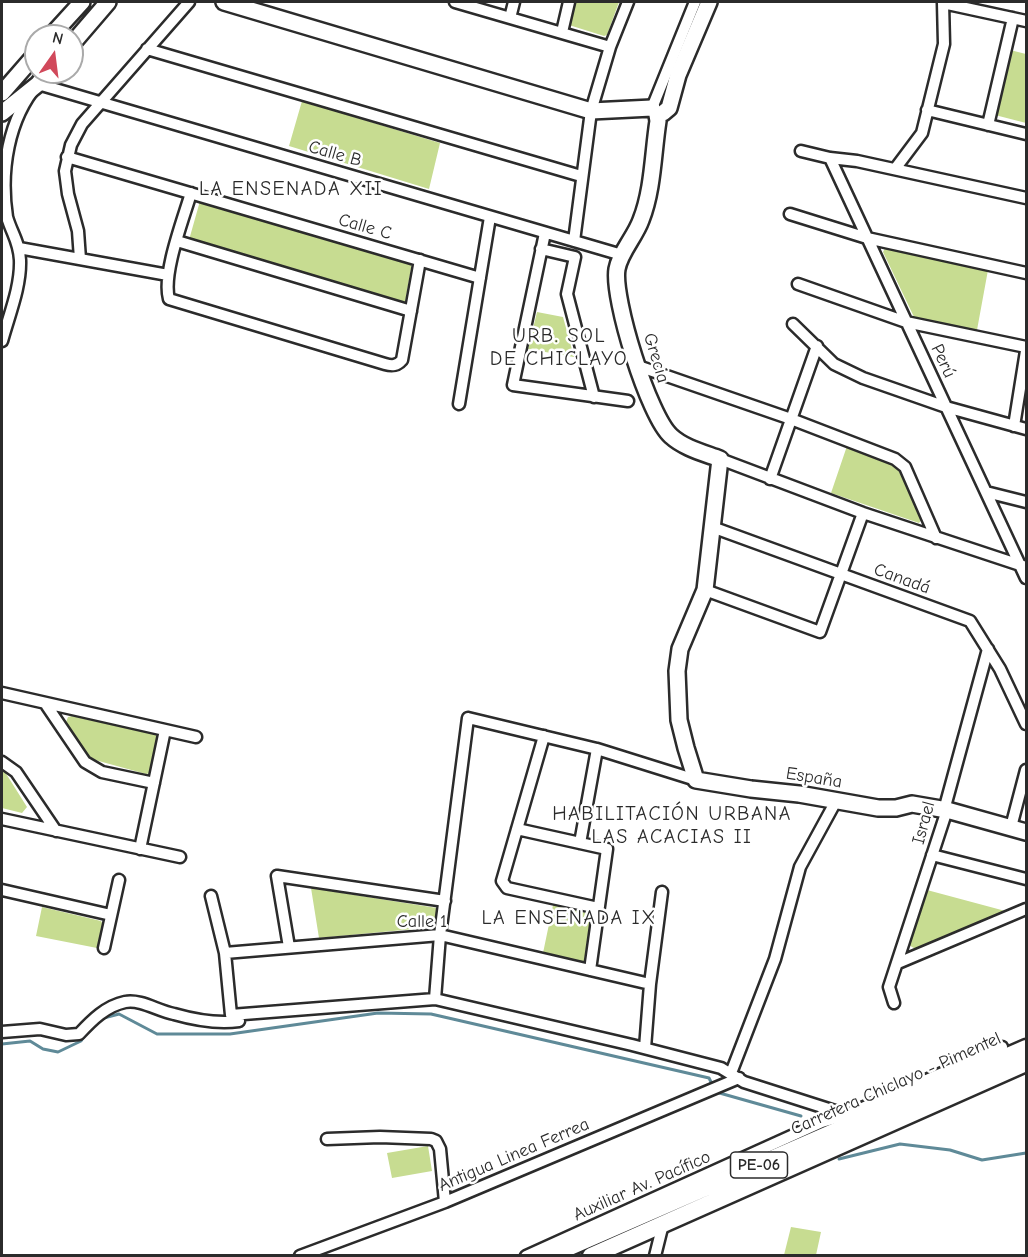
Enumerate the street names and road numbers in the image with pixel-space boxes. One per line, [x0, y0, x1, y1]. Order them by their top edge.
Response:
street label: Calle B [306, 136, 364, 172]
street label: Calle C [336, 209, 394, 245]
street label: Grecia [638, 331, 674, 385]
street label: Perú [926, 341, 960, 381]
street label: Canadá [871, 559, 933, 599]
street label: España [784, 763, 844, 793]
street label: Israel [908, 799, 940, 847]
street label: Calle 1 [397, 911, 447, 933]
street label: Carretera Chiclayo - Pimentel [788, 1028, 1004, 1140]
street label: Antigua Linea Ferrea [435, 1113, 593, 1197]
street label: Auxiliar Av. Pacífico [570, 1146, 714, 1226]
road number: PE-06 [730, 1152, 788, 1178]

